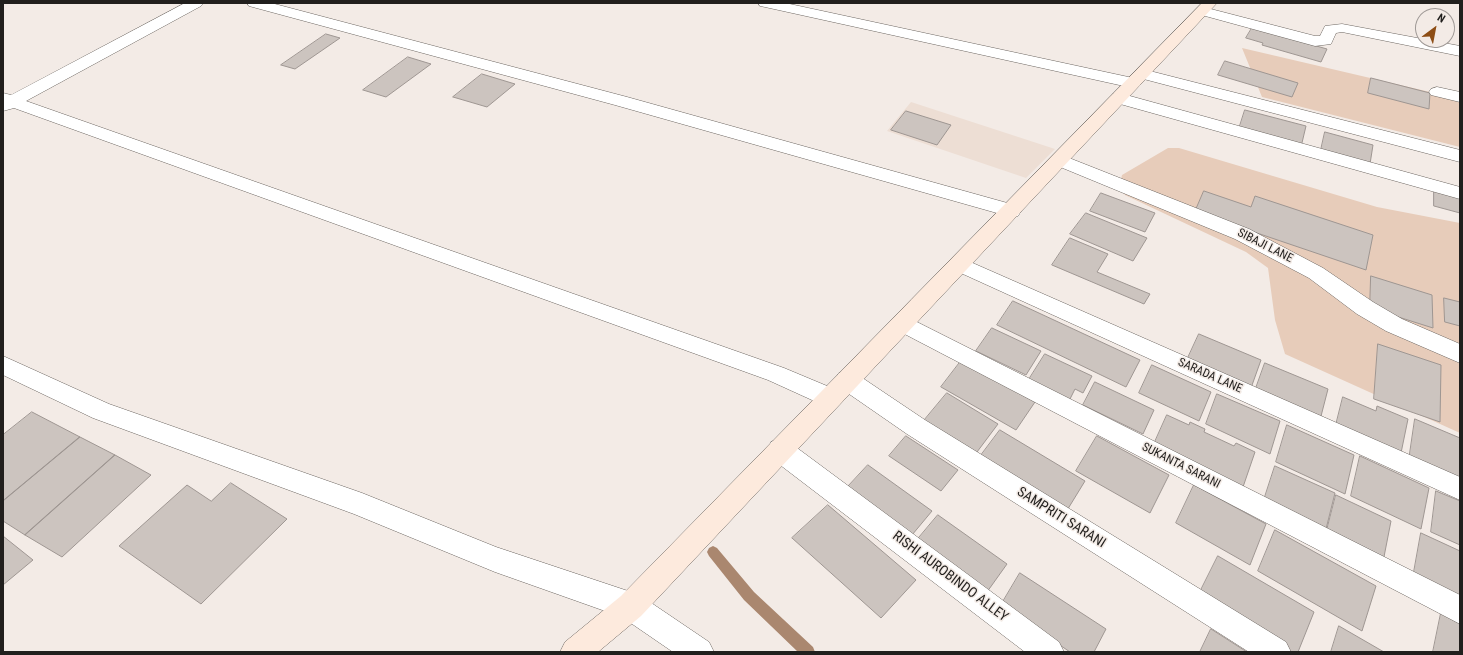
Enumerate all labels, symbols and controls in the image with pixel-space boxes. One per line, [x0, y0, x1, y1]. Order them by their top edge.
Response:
north arrow [1415, 8, 1455, 48]
text: N [1435, 11, 1447, 26]
street label: SIBAJI LANE [1235, 226, 1295, 266]
street label: SARADA LANE [1176, 355, 1244, 397]
street label: SUKANTA SARANI [1139, 440, 1223, 492]
street label: SAMPRITI SARANI [1014, 484, 1108, 552]
street label: RISHI AUROBINDO ALLEY [889, 528, 1011, 626]

